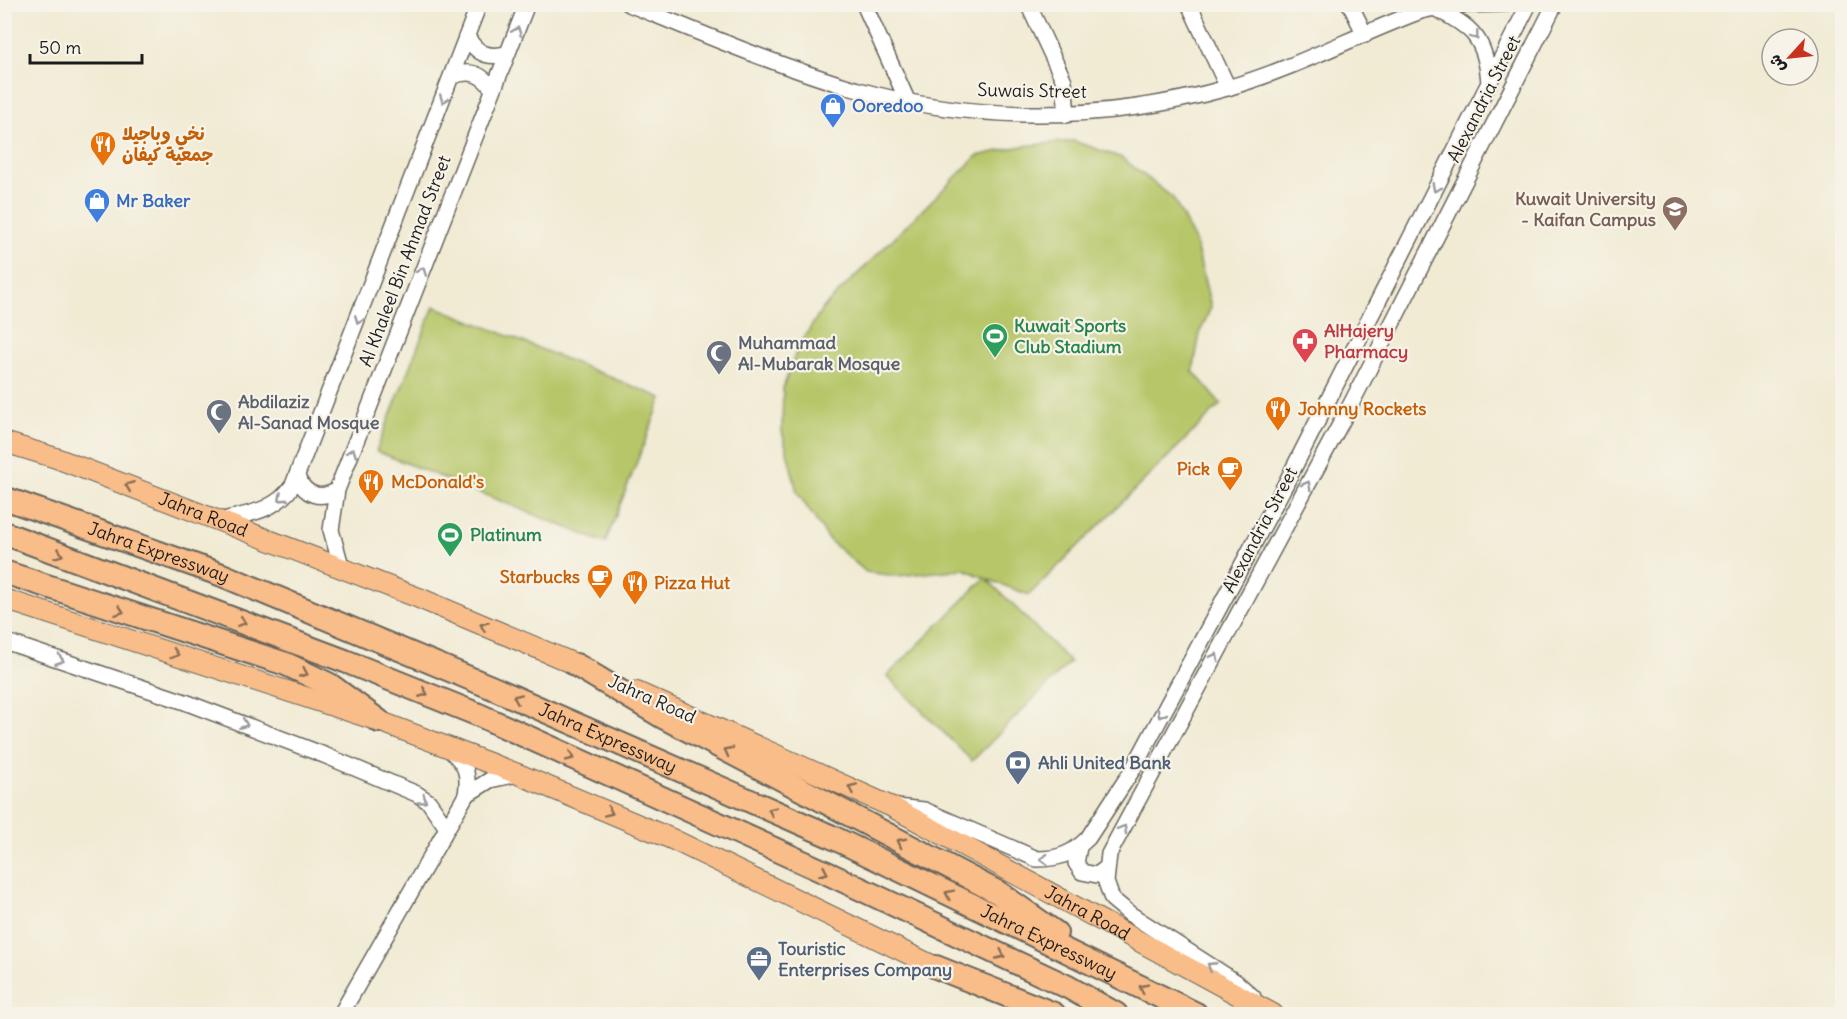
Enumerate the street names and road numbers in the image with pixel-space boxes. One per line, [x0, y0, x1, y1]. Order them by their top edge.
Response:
street label: Alexandria Street [1442, 32, 1525, 166]
street label: Suwais Street [977, 78, 1087, 103]
street label: Al Khaleel Bin Ahmad Street [354, 152, 456, 370]
street label: Alexandria Street [1217, 463, 1302, 597]
street label: Jahra Road [155, 487, 251, 542]
street label: Jahra Expressway [85, 517, 233, 588]
street label: Jahra Road [605, 669, 700, 728]
street label: Jahra Expressway [535, 697, 680, 778]
street label: Jahra Road [1041, 880, 1135, 945]
street label: Jahra Expressway [977, 899, 1121, 985]

